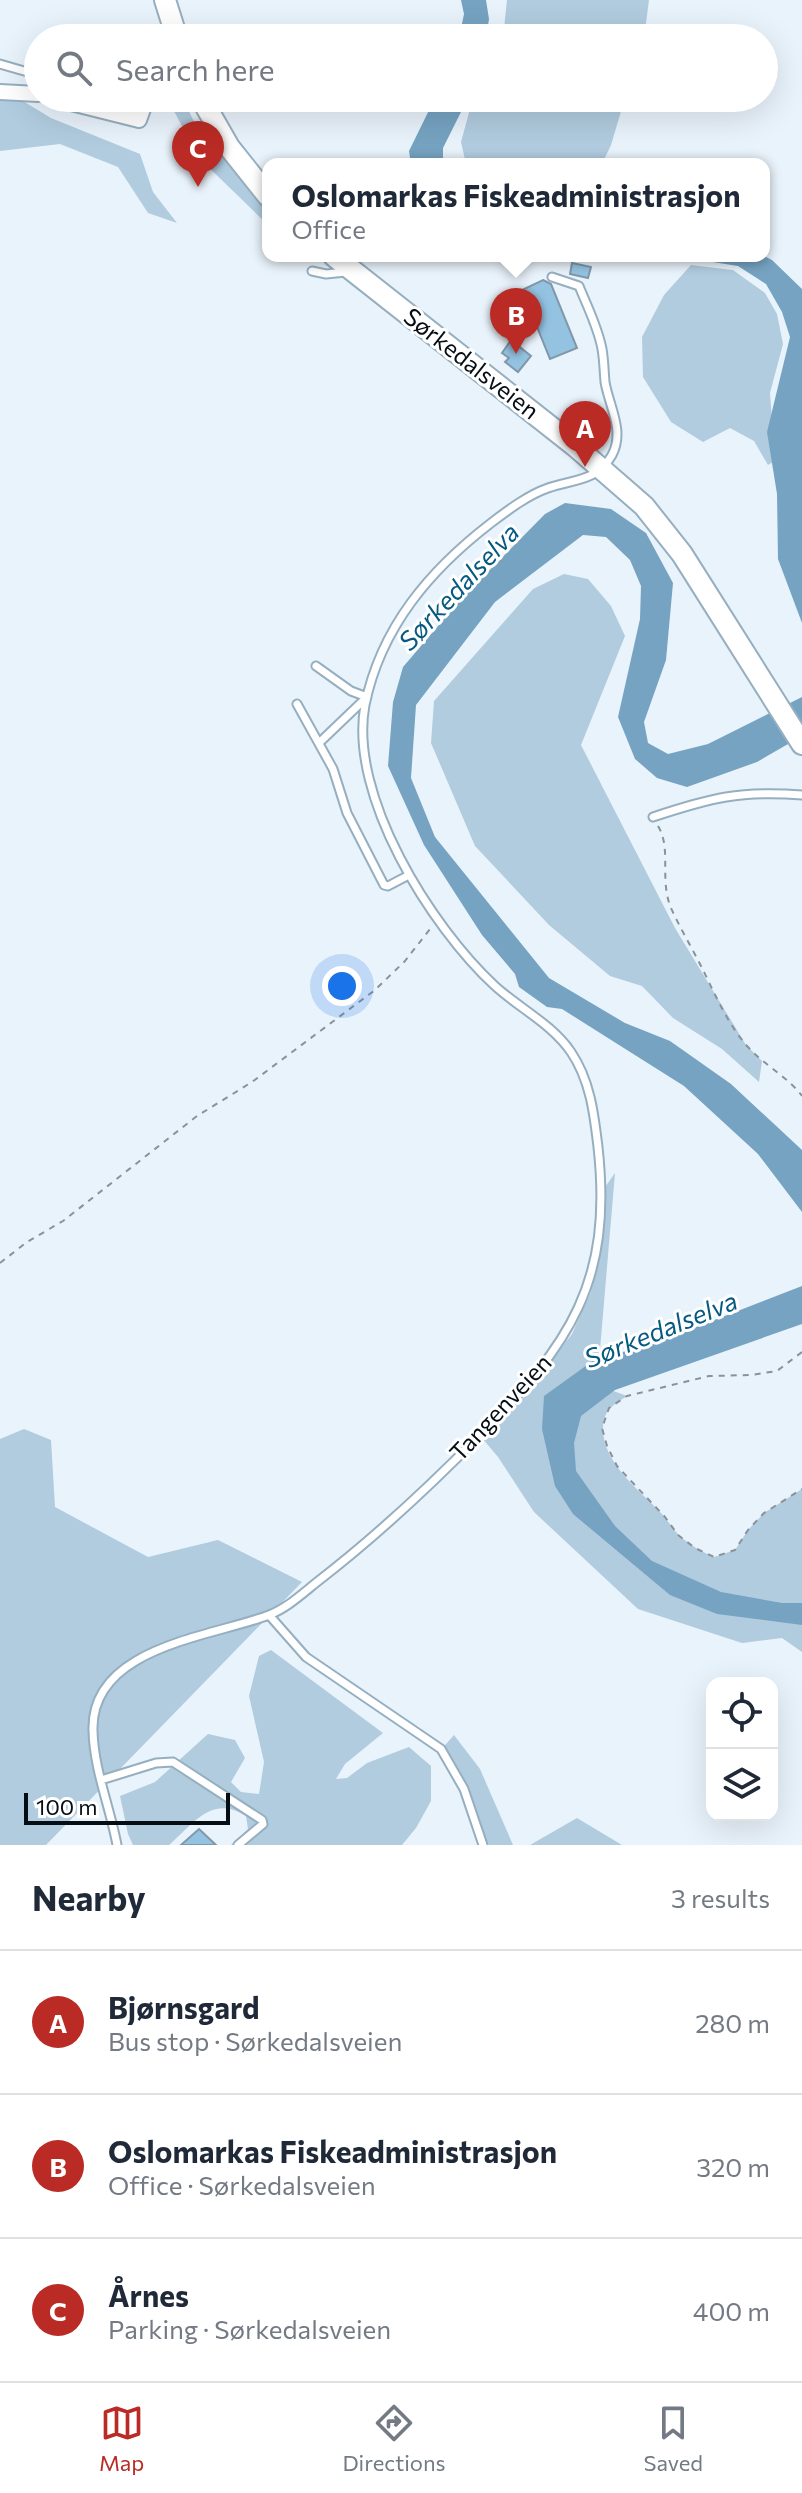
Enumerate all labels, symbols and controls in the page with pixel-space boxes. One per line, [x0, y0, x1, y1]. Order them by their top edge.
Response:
search box [24, 24, 778, 112]
icon: search [52, 46, 96, 90]
text: Search here [116, 50, 275, 87]
pin: C [172, 121, 224, 187]
popup [262, 158, 770, 262]
text: Oslomarkas Fiskeadministrasjon [291, 176, 741, 213]
text: Office [291, 213, 366, 244]
pin: B [490, 288, 542, 354]
street label: Sørkedalsveien [399, 301, 545, 425]
pin: A [559, 401, 611, 467]
water label: Sørkedalselva [391, 516, 525, 656]
your location [322, 966, 362, 1006]
water label: Sørkedalselva [579, 1284, 742, 1373]
street label: Tangenveien [443, 1347, 557, 1466]
map controls [706, 1677, 778, 1821]
button: locate [706, 1677, 778, 1749]
button: layers [706, 1749, 778, 1821]
scale bar [24, 1789, 230, 1825]
text: 100 m [36, 1793, 98, 1820]
text: Nearby [32, 1876, 146, 1918]
text: 3 results [671, 1882, 770, 1913]
text: Bjørnsgard [108, 1988, 260, 2025]
text: A [49, 2007, 67, 2038]
text: 280 m [695, 2007, 770, 2038]
text: Bus stop · Sørkedalsveien [108, 2025, 402, 2056]
text: Oslomarkas Fiskeadministrasjon [108, 2132, 557, 2169]
text: B [49, 2151, 67, 2182]
text: 320 m [696, 2151, 770, 2182]
text: Office · Sørkedalsveien [108, 2169, 376, 2200]
text: Årnes [108, 2276, 189, 2313]
text: C [49, 2295, 67, 2326]
text: 400 m [693, 2295, 770, 2326]
text: Parking · Sørkedalsveien [108, 2313, 391, 2344]
tab: Map [99, 2401, 144, 2476]
tab: Directions [342, 2401, 446, 2476]
tab: Saved [644, 2401, 703, 2476]

